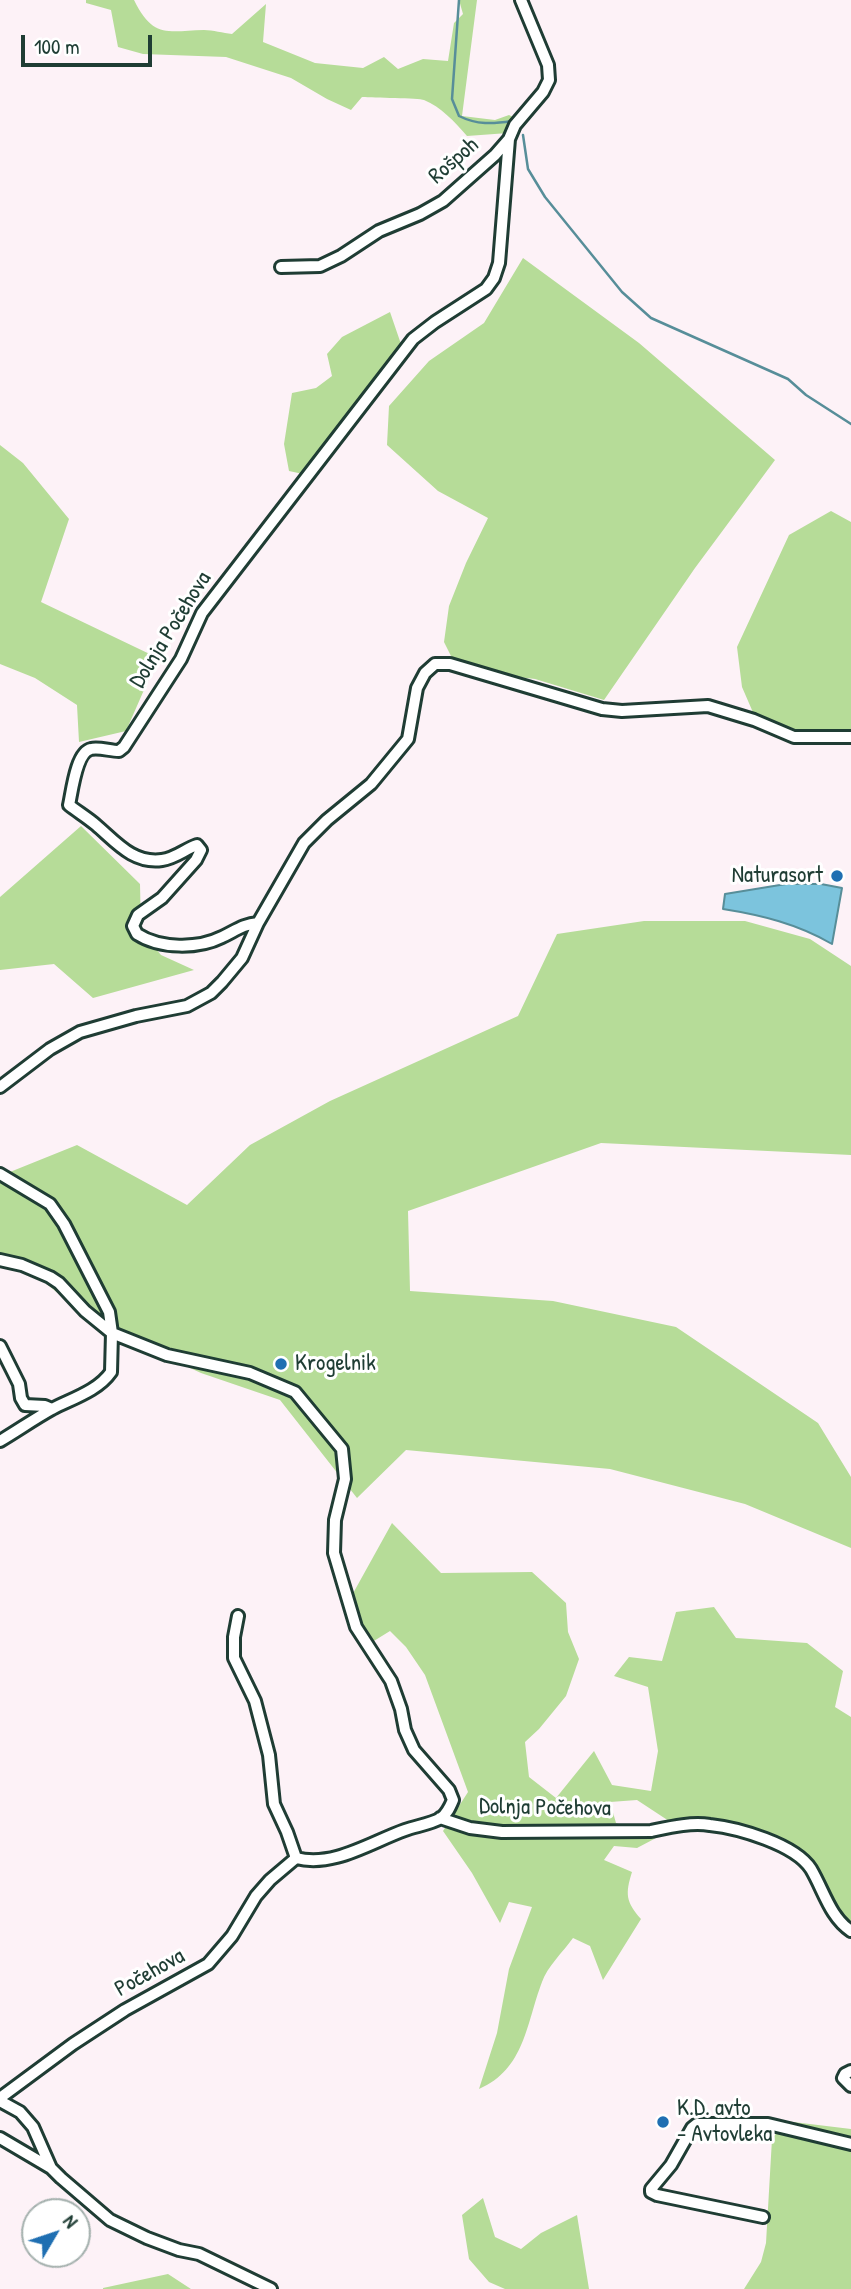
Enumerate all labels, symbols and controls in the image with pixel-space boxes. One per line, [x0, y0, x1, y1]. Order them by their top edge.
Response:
scale bar [24, 21, 156, 65]
text: 100 m [34, 32, 80, 61]
street label: Rošpoh [423, 132, 485, 190]
street label: Dolnja Počehova [124, 567, 218, 693]
place label: Naturasort [732, 862, 823, 890]
marker: Naturasort [829, 868, 845, 884]
place label: Krogelnik [295, 1350, 376, 1378]
marker: Krogelnik [273, 1356, 289, 1372]
street label: Dolnja Počehova [479, 1793, 611, 1823]
street label: Počehova [110, 1943, 190, 2003]
place label: K.D. avto - Avtovleka [677, 2095, 772, 2149]
marker: K.D. avto - Avtovleka [655, 2114, 671, 2130]
north arrow [21, 2198, 91, 2268]
text: N [57, 2209, 84, 2233]

